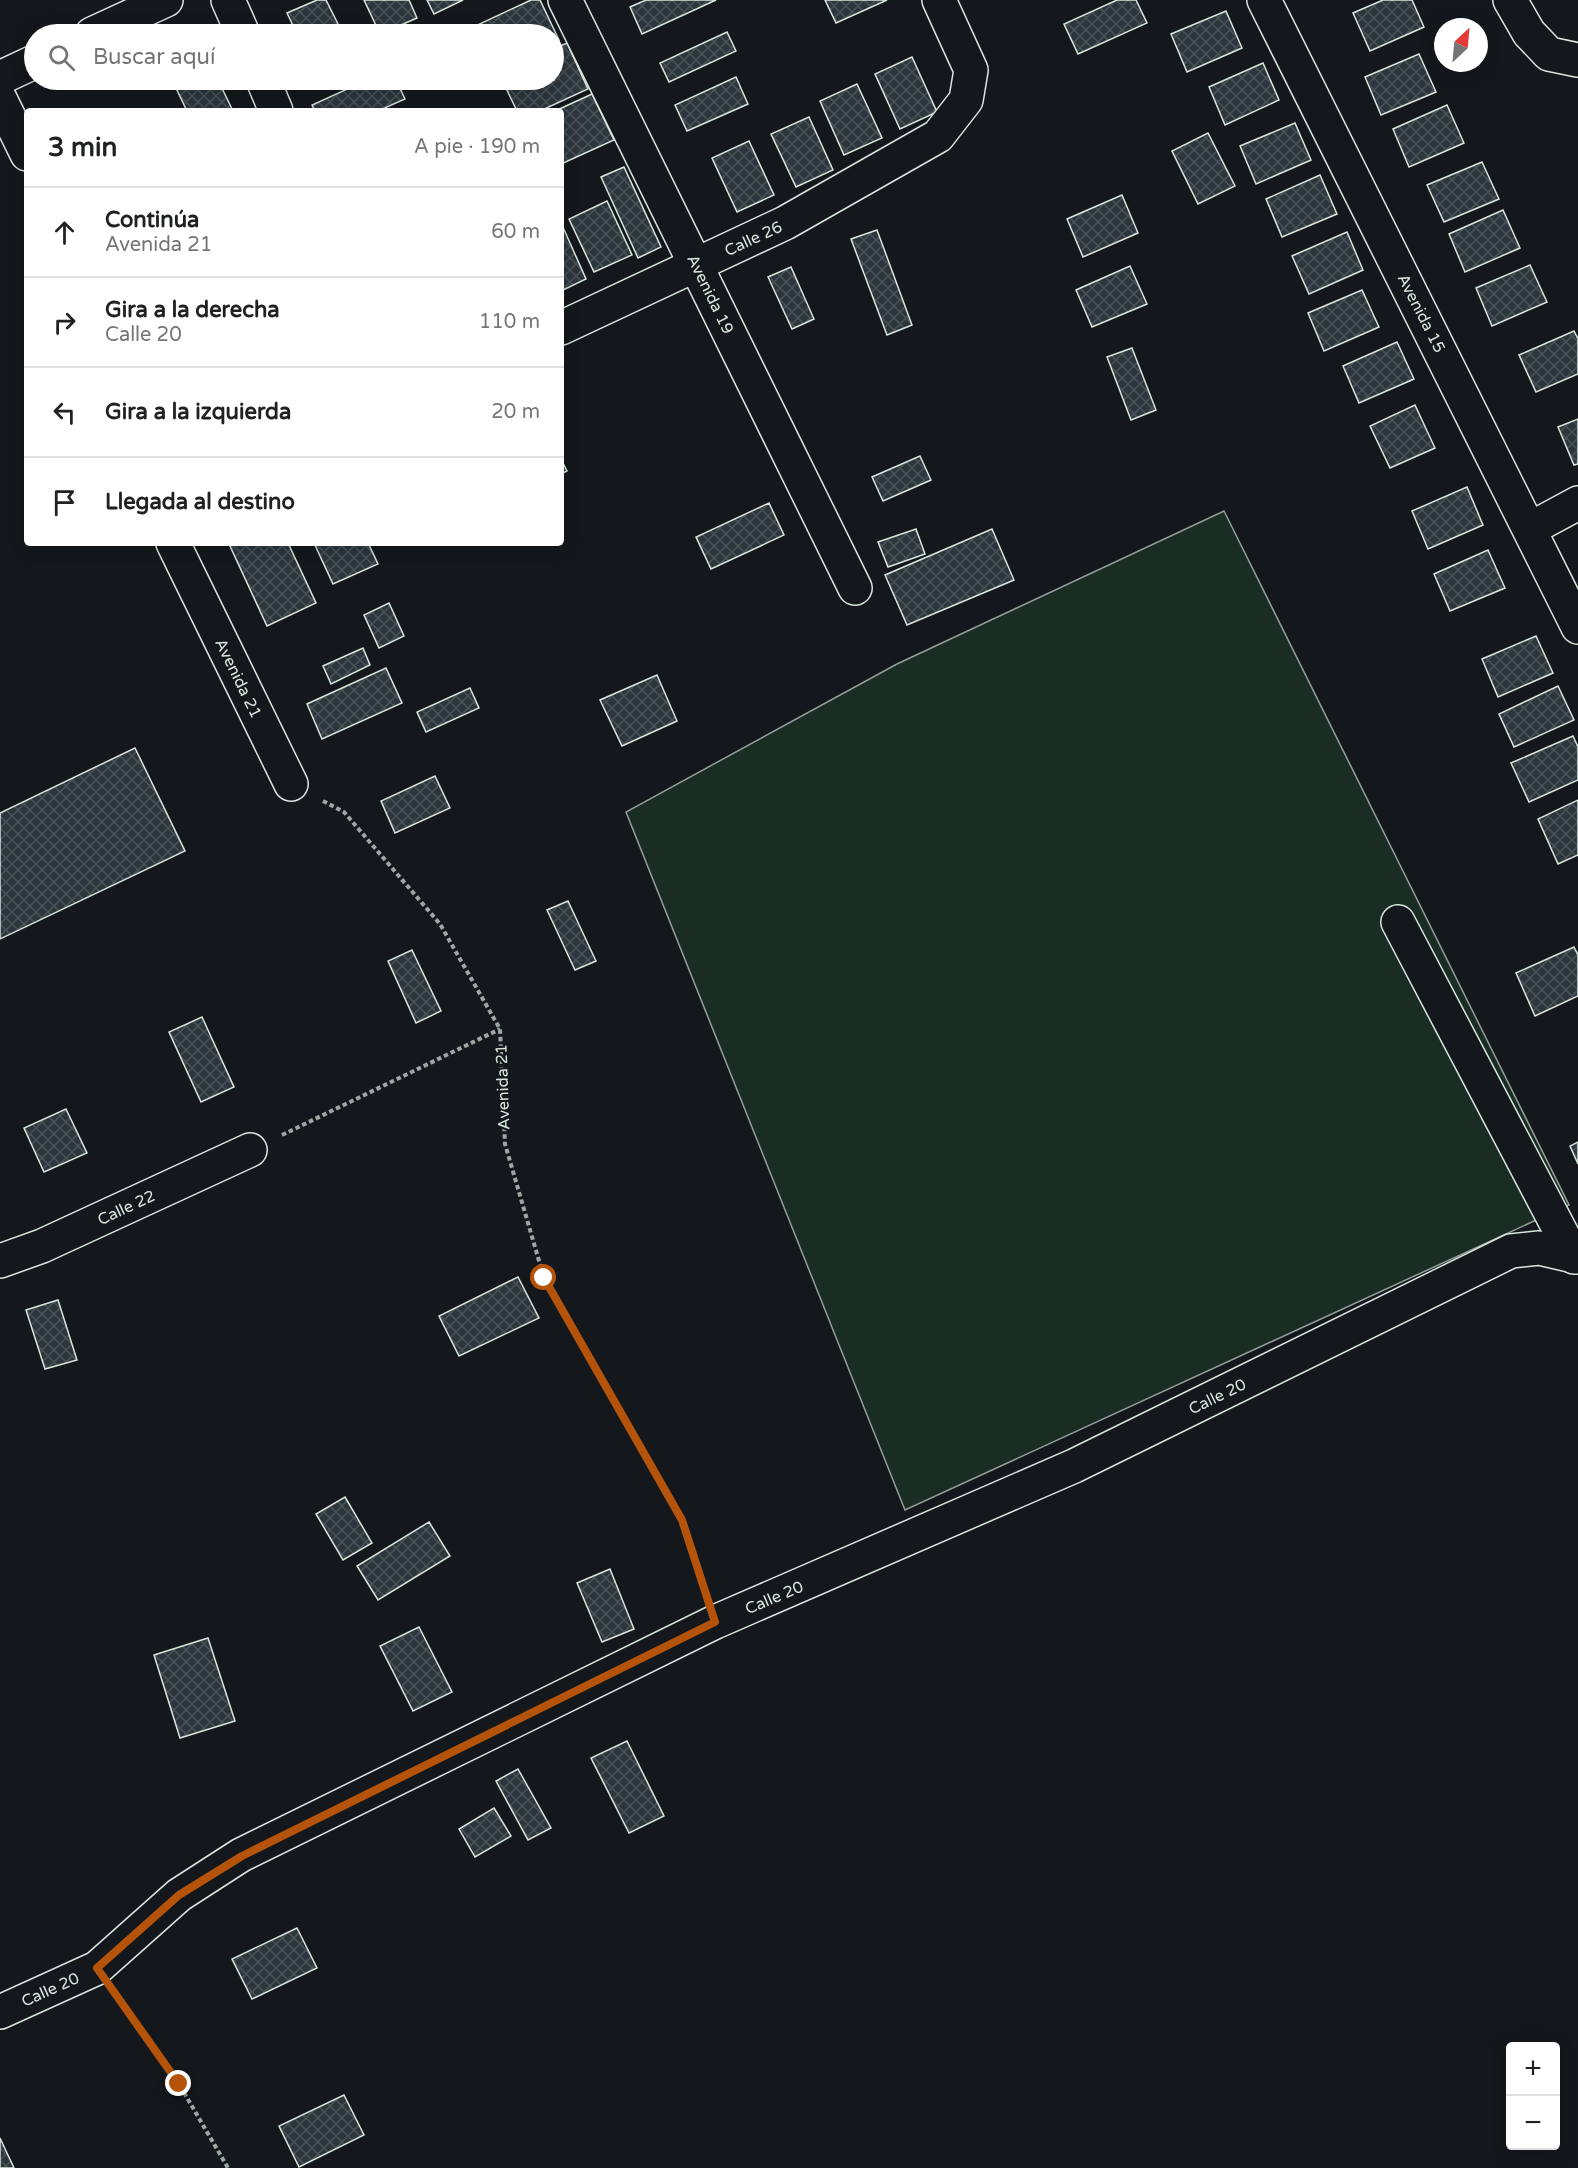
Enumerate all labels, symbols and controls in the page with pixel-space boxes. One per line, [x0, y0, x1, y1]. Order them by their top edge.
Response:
north arrow [1434, 18, 1488, 72]
search box [24, 24, 564, 90]
icon: search [45, 41, 78, 74]
text: Buscar aquí [93, 44, 215, 70]
text: 3 min [48, 132, 117, 163]
text: A pie · 190 m [414, 135, 540, 159]
text: Continúa [105, 207, 199, 233]
icon: ahead [48, 216, 81, 249]
street label: Calle 26 [721, 217, 785, 261]
text: 60 m [491, 220, 540, 244]
text: Avenida 21 [105, 233, 212, 257]
street label: Avenida 19 [682, 251, 738, 337]
street label: Avenida 15 [1393, 271, 1450, 356]
text: Gira a la derecha [105, 297, 280, 323]
icon: right [48, 306, 81, 339]
text: 110 m [479, 310, 540, 334]
text: Calle 20 [105, 323, 182, 347]
icon: left [48, 396, 81, 429]
text: Gira a la izquierda [105, 399, 291, 425]
text: 20 m [491, 400, 540, 424]
icon: arrive [48, 486, 81, 519]
text: Llegada al destino [105, 489, 295, 515]
street label: Avenida 21 [210, 635, 266, 721]
street label: Avenida 21 [492, 1044, 514, 1130]
street label: Calle 22 [94, 1186, 158, 1230]
route start [530, 1264, 556, 1290]
street label: Calle 20 [1185, 1374, 1249, 1419]
street label: Calle 20 [742, 1577, 807, 1619]
street label: Calle 20 [18, 1968, 83, 2012]
map controls [1506, 2042, 1560, 2150]
button: + [1506, 2042, 1560, 2096]
route end [165, 2070, 191, 2096]
button: − [1506, 2096, 1560, 2150]

